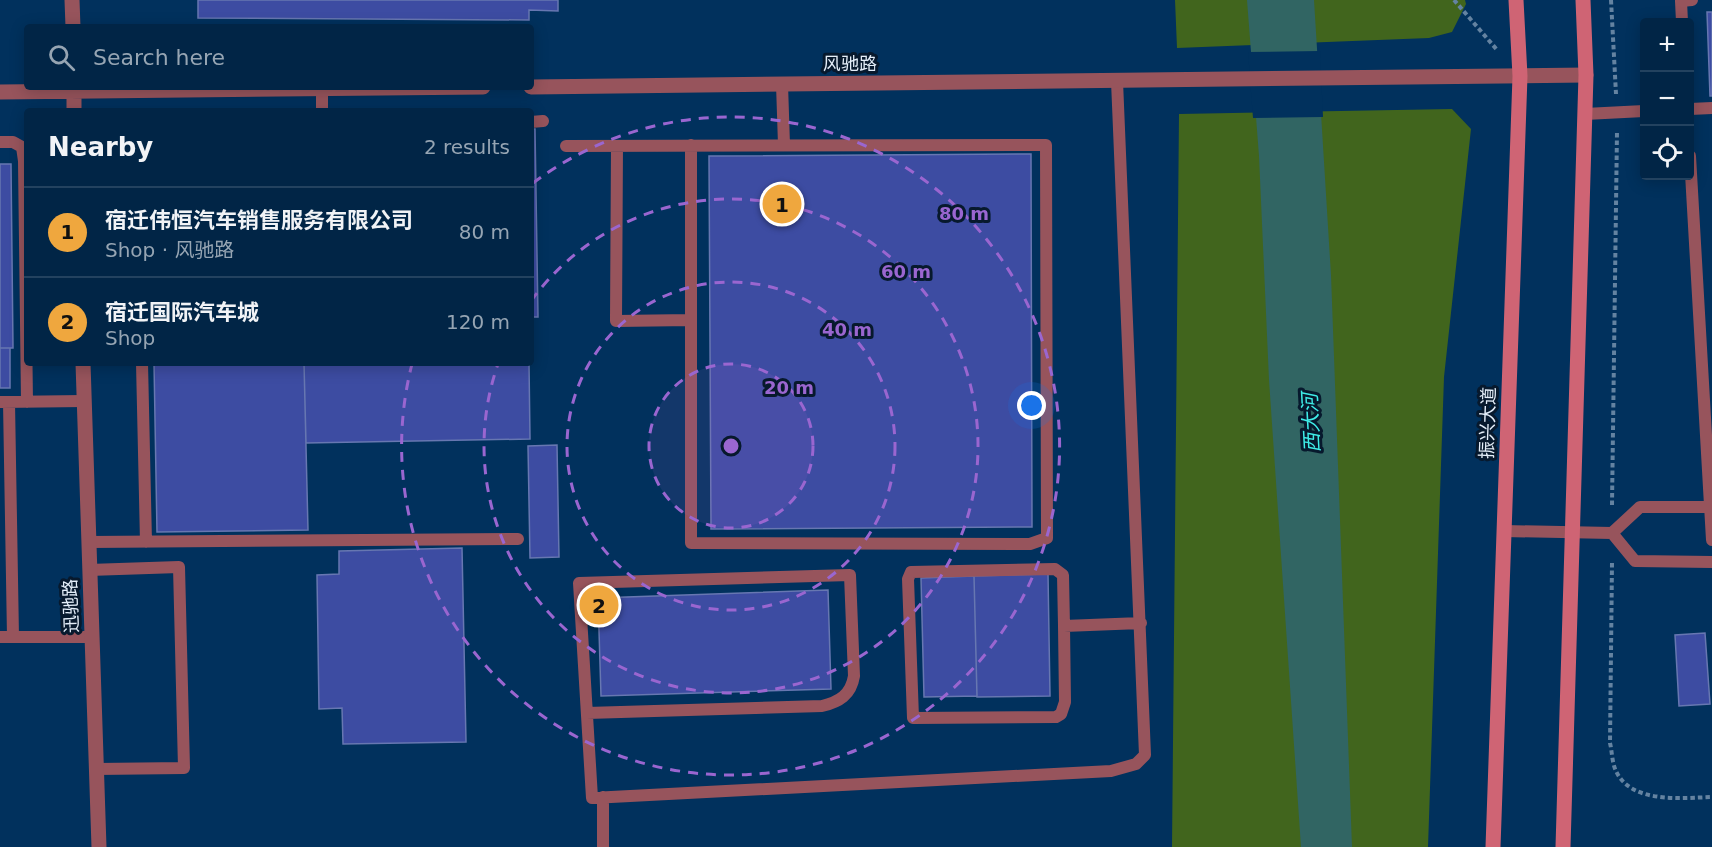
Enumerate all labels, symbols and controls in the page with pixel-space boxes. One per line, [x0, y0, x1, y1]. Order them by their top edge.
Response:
map controls [1640, 18, 1694, 180]
button: + [1640, 18, 1694, 72]
search box [24, 24, 534, 90]
icon: search [45, 41, 78, 74]
text: Search here [93, 45, 225, 70]
street label: 风驰路 [823, 53, 877, 74]
button: − [1640, 72, 1694, 126]
button: locate [1640, 126, 1694, 180]
text: Nearby [48, 132, 153, 162]
text: 2 results [424, 135, 510, 159]
pin: 1 [762, 182, 802, 226]
text: 80 m [939, 203, 989, 224]
text: 宿迁伟恒汽车销售服务有限公司 [105, 208, 413, 233]
text: 1 [61, 220, 74, 244]
text: 80 m [459, 220, 510, 244]
text: Shop · 风驰路 [105, 238, 234, 262]
text: 60 m [881, 261, 931, 282]
text: 宿迁国际汽车城 [105, 300, 259, 325]
text: 2 [61, 310, 74, 334]
text: 120 m [446, 310, 510, 334]
text: 40 m [822, 319, 872, 340]
text: Shop [105, 326, 155, 350]
text: 20 m [764, 377, 814, 398]
street label: 振兴大道 [1476, 387, 1499, 459]
water label: 西大河 [1297, 388, 1325, 454]
your location [1017, 391, 1046, 420]
centre of rings [721, 436, 741, 456]
street label: 迅驰路 [59, 579, 82, 633]
pin: 2 [580, 582, 618, 628]

